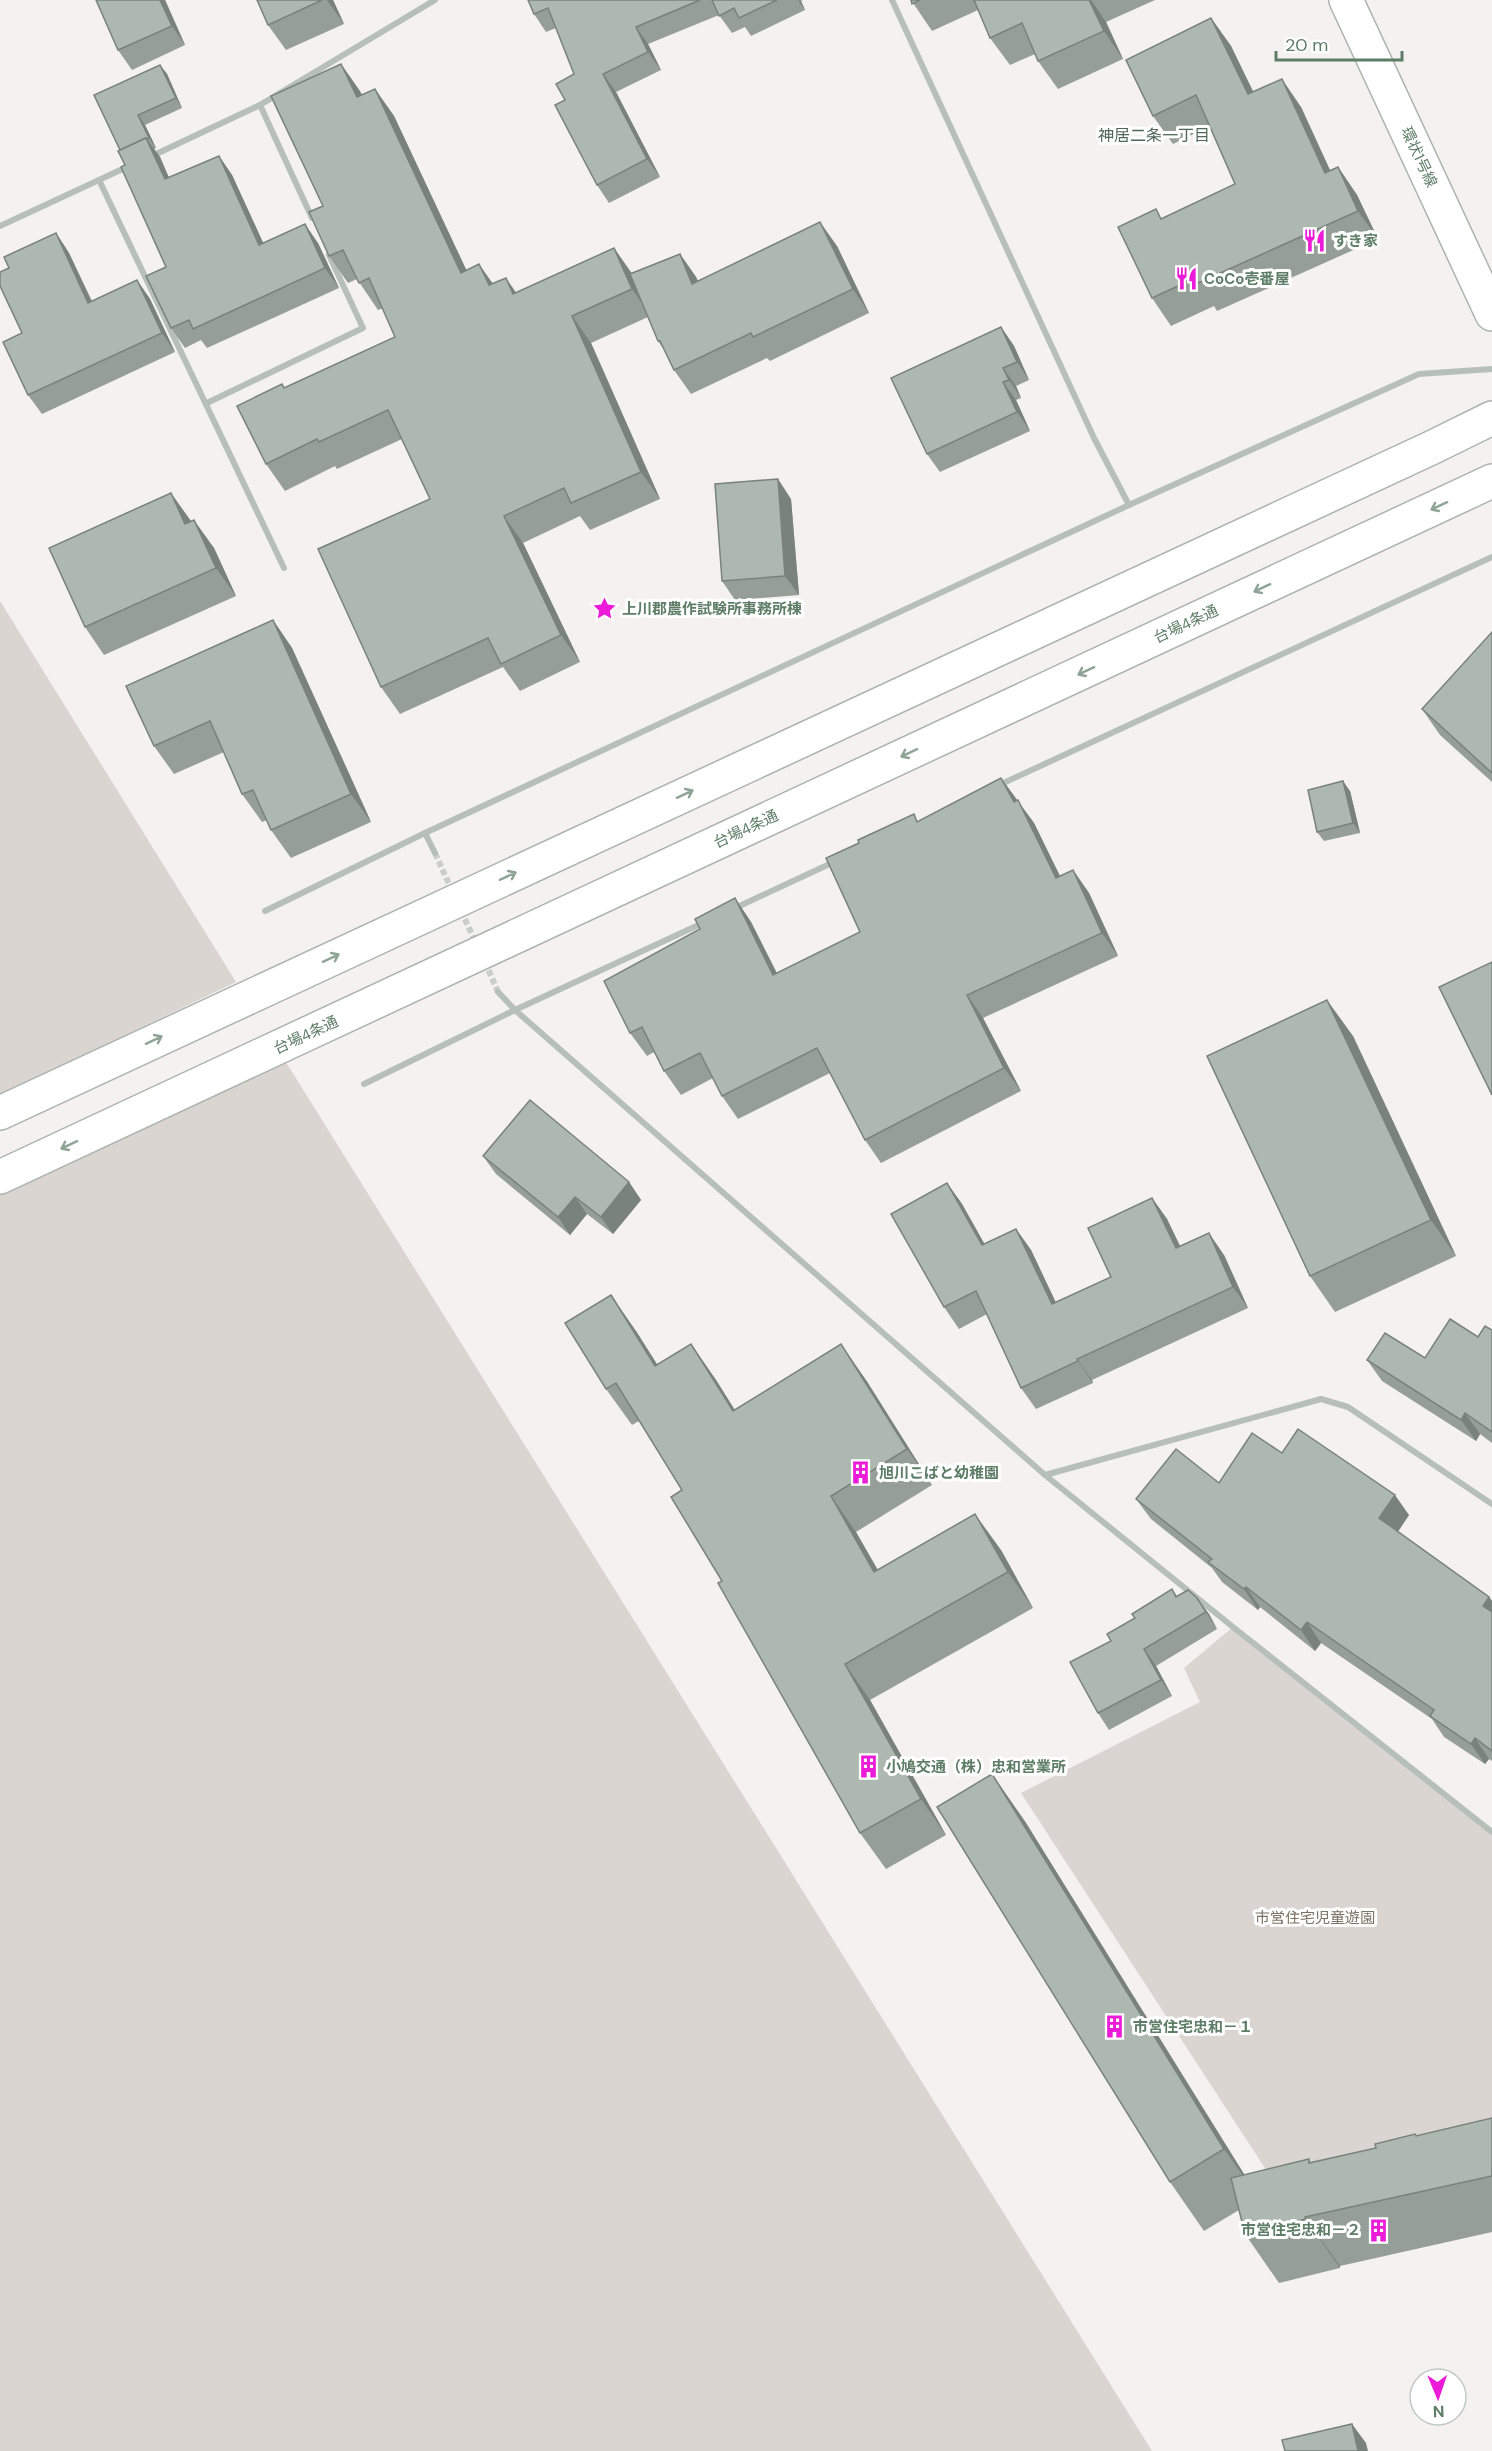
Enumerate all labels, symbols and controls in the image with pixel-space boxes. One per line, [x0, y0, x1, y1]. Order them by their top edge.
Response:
scale bar [1276, 24, 1402, 62]
text: 20 m [1285, 33, 1328, 57]
street label: 環状1号線 [1396, 123, 1442, 191]
district label: 神居二条一丁目 [1098, 125, 1210, 146]
restaurant icon: すき家 [1302, 228, 1328, 254]
place label: すき家 [1333, 231, 1378, 251]
restaurant icon: CoCo壱番屋 [1173, 266, 1199, 292]
place label: CoCo壱番屋 [1204, 269, 1289, 289]
one-way arrow [1431, 500, 1449, 512]
one-way arrow [1254, 583, 1272, 595]
place icon: 上川郡農作試験所事務所棟 [591, 596, 617, 622]
place label: 上川郡農作試験所事務所棟 [622, 599, 802, 619]
street label: 台場4条通 [1150, 600, 1222, 648]
one-way arrow [1077, 665, 1095, 677]
one-way arrow [900, 748, 918, 760]
one-way arrow [675, 788, 693, 800]
street label: 台場4条通 [710, 805, 782, 853]
one-way arrow [498, 870, 516, 882]
one-way arrow [321, 952, 339, 964]
street label: 台場4条通 [270, 1011, 342, 1059]
one-way arrow [145, 1034, 163, 1046]
one-way arrow [61, 1139, 79, 1151]
building icon: 旭川こばと幼稚園 [848, 1460, 874, 1486]
place label: 旭川こばと幼稚園 [879, 1463, 999, 1483]
building icon: 小鳩交通（株）忠和営業所 [855, 1754, 881, 1780]
place label: 小鳩交通（株）忠和営業所 [886, 1757, 1066, 1777]
park label: 市営住宅児童遊園 [1255, 1908, 1375, 1928]
building icon: 市営住宅忠和－１ [1102, 2014, 1128, 2040]
place label: 市営住宅忠和－１ [1133, 2017, 1253, 2037]
building icon: 市営住宅忠和－２ [1366, 2217, 1392, 2243]
place label: 市営住宅忠和－２ [1241, 2220, 1361, 2240]
north arrow [1408, 2367, 1468, 2427]
text: N [1432, 2401, 1445, 2422]

